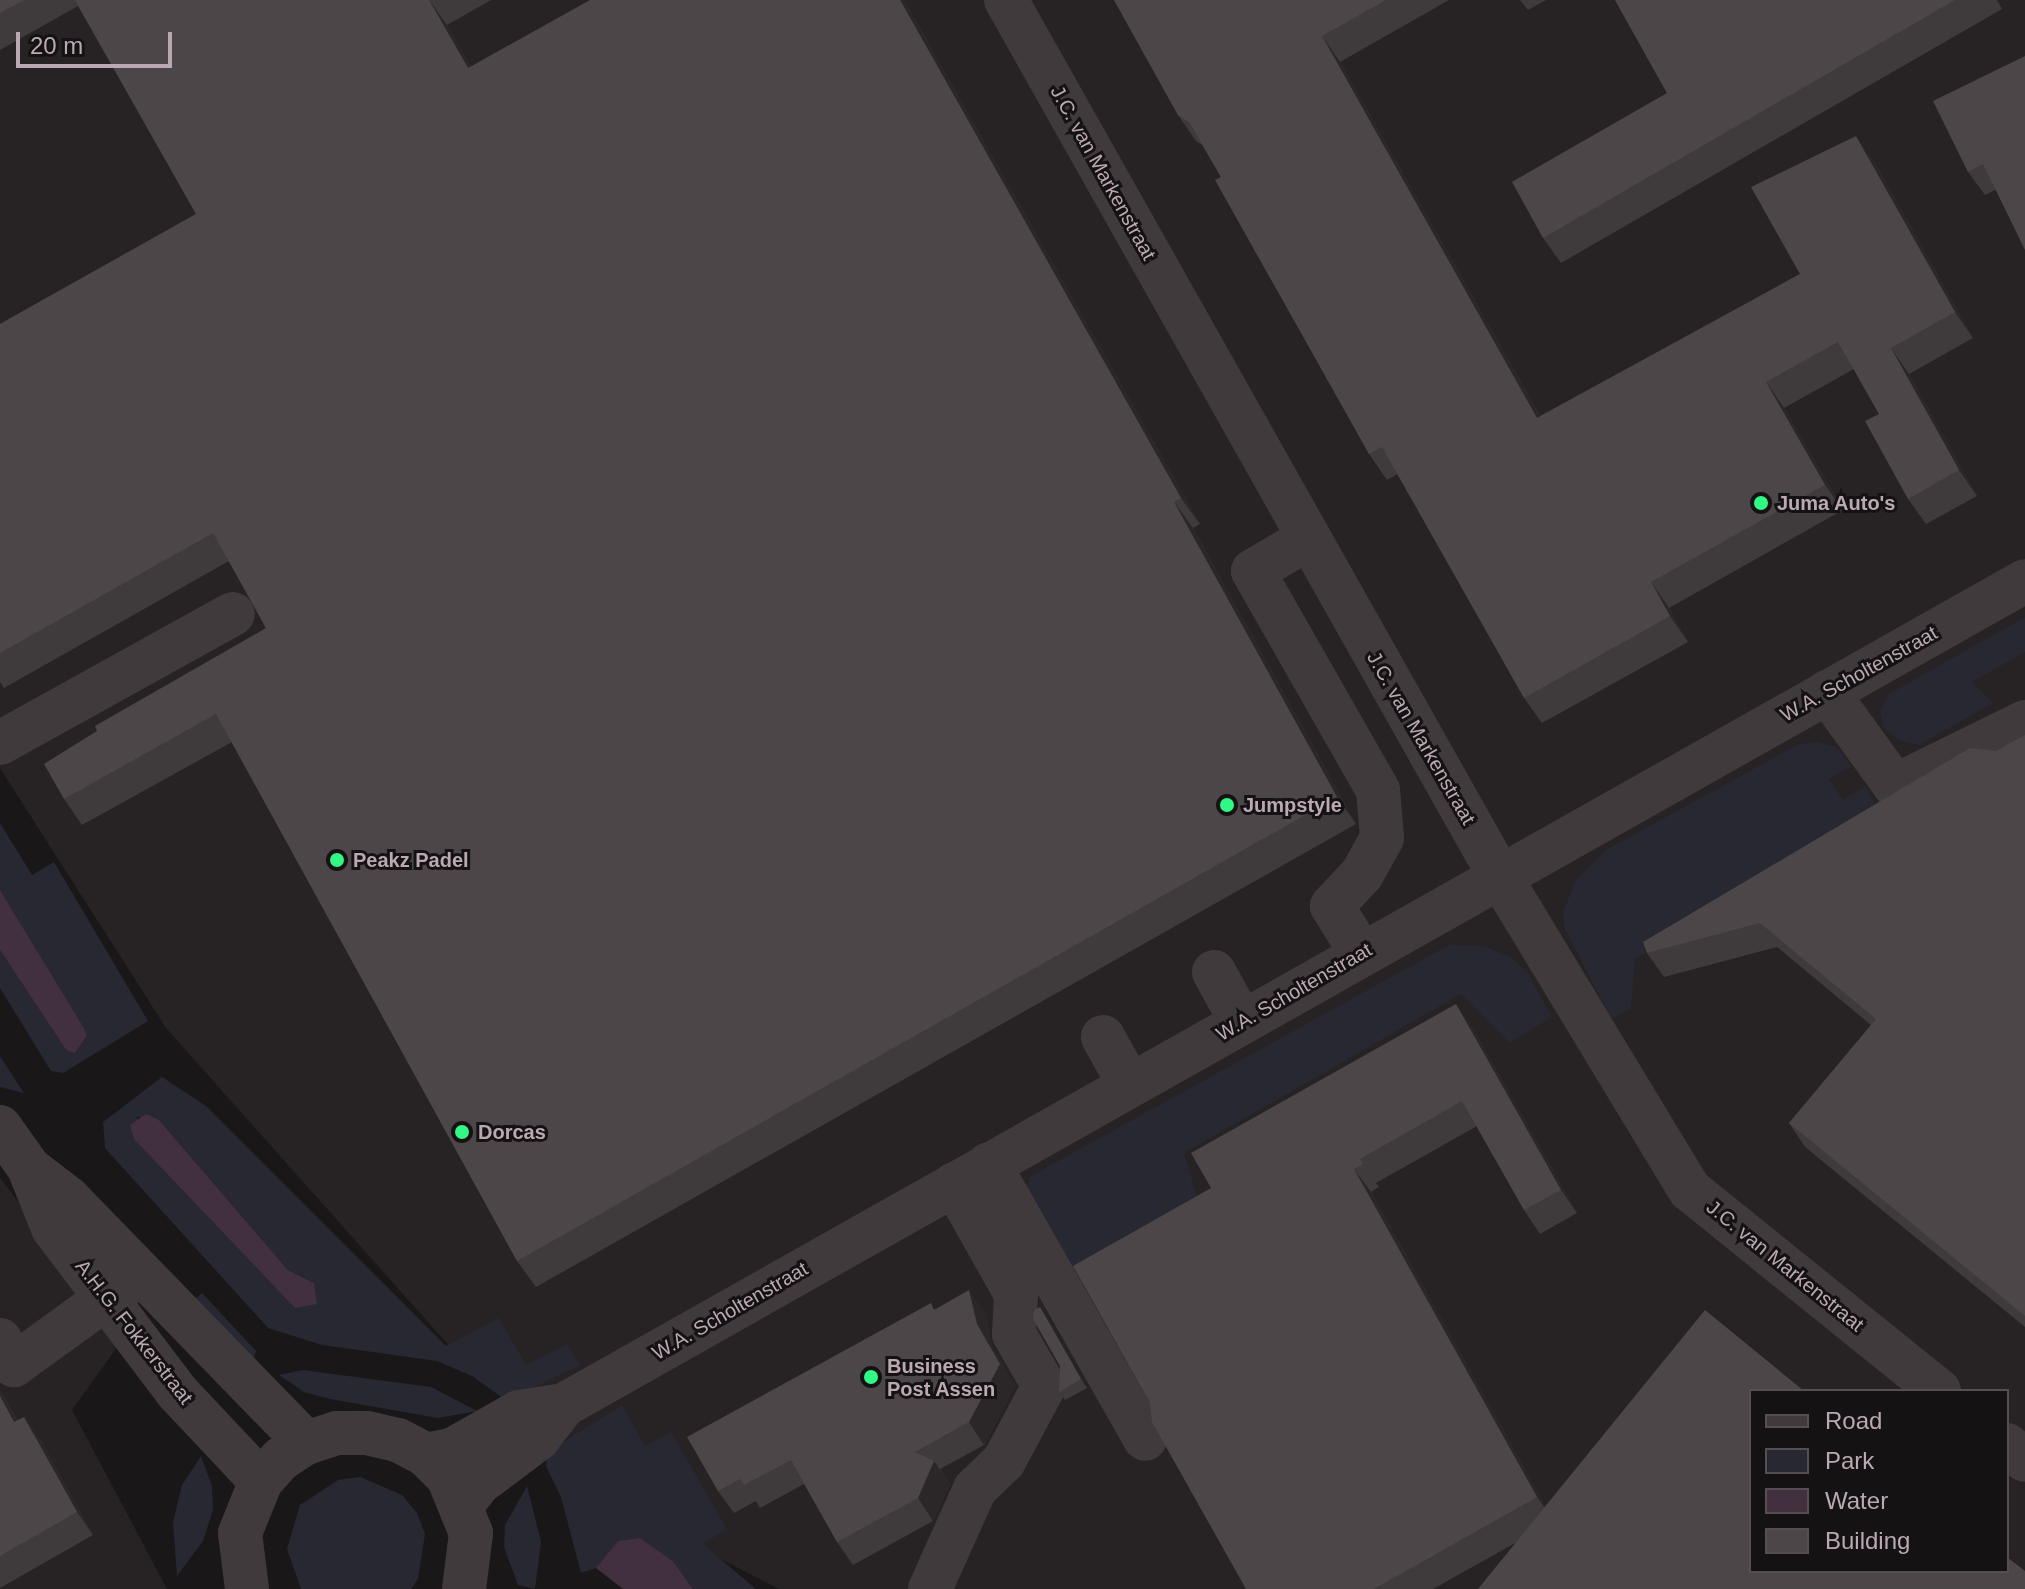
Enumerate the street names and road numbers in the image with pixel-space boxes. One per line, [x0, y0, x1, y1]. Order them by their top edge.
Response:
street label: J.C. van Markenstraat [1045, 82, 1161, 264]
street label: W.A. Scholtenstraat [1776, 621, 1942, 727]
street label: J.C. van Markenstraat [1362, 647, 1480, 829]
street label: W.A. Scholtenstraat [1212, 938, 1376, 1046]
street label: J.C. van Markenstraat [1701, 1195, 1869, 1337]
street label: A.H.G. Fokkerstraat [70, 1255, 198, 1409]
street label: W.A. Scholtenstraat [648, 1257, 812, 1365]

